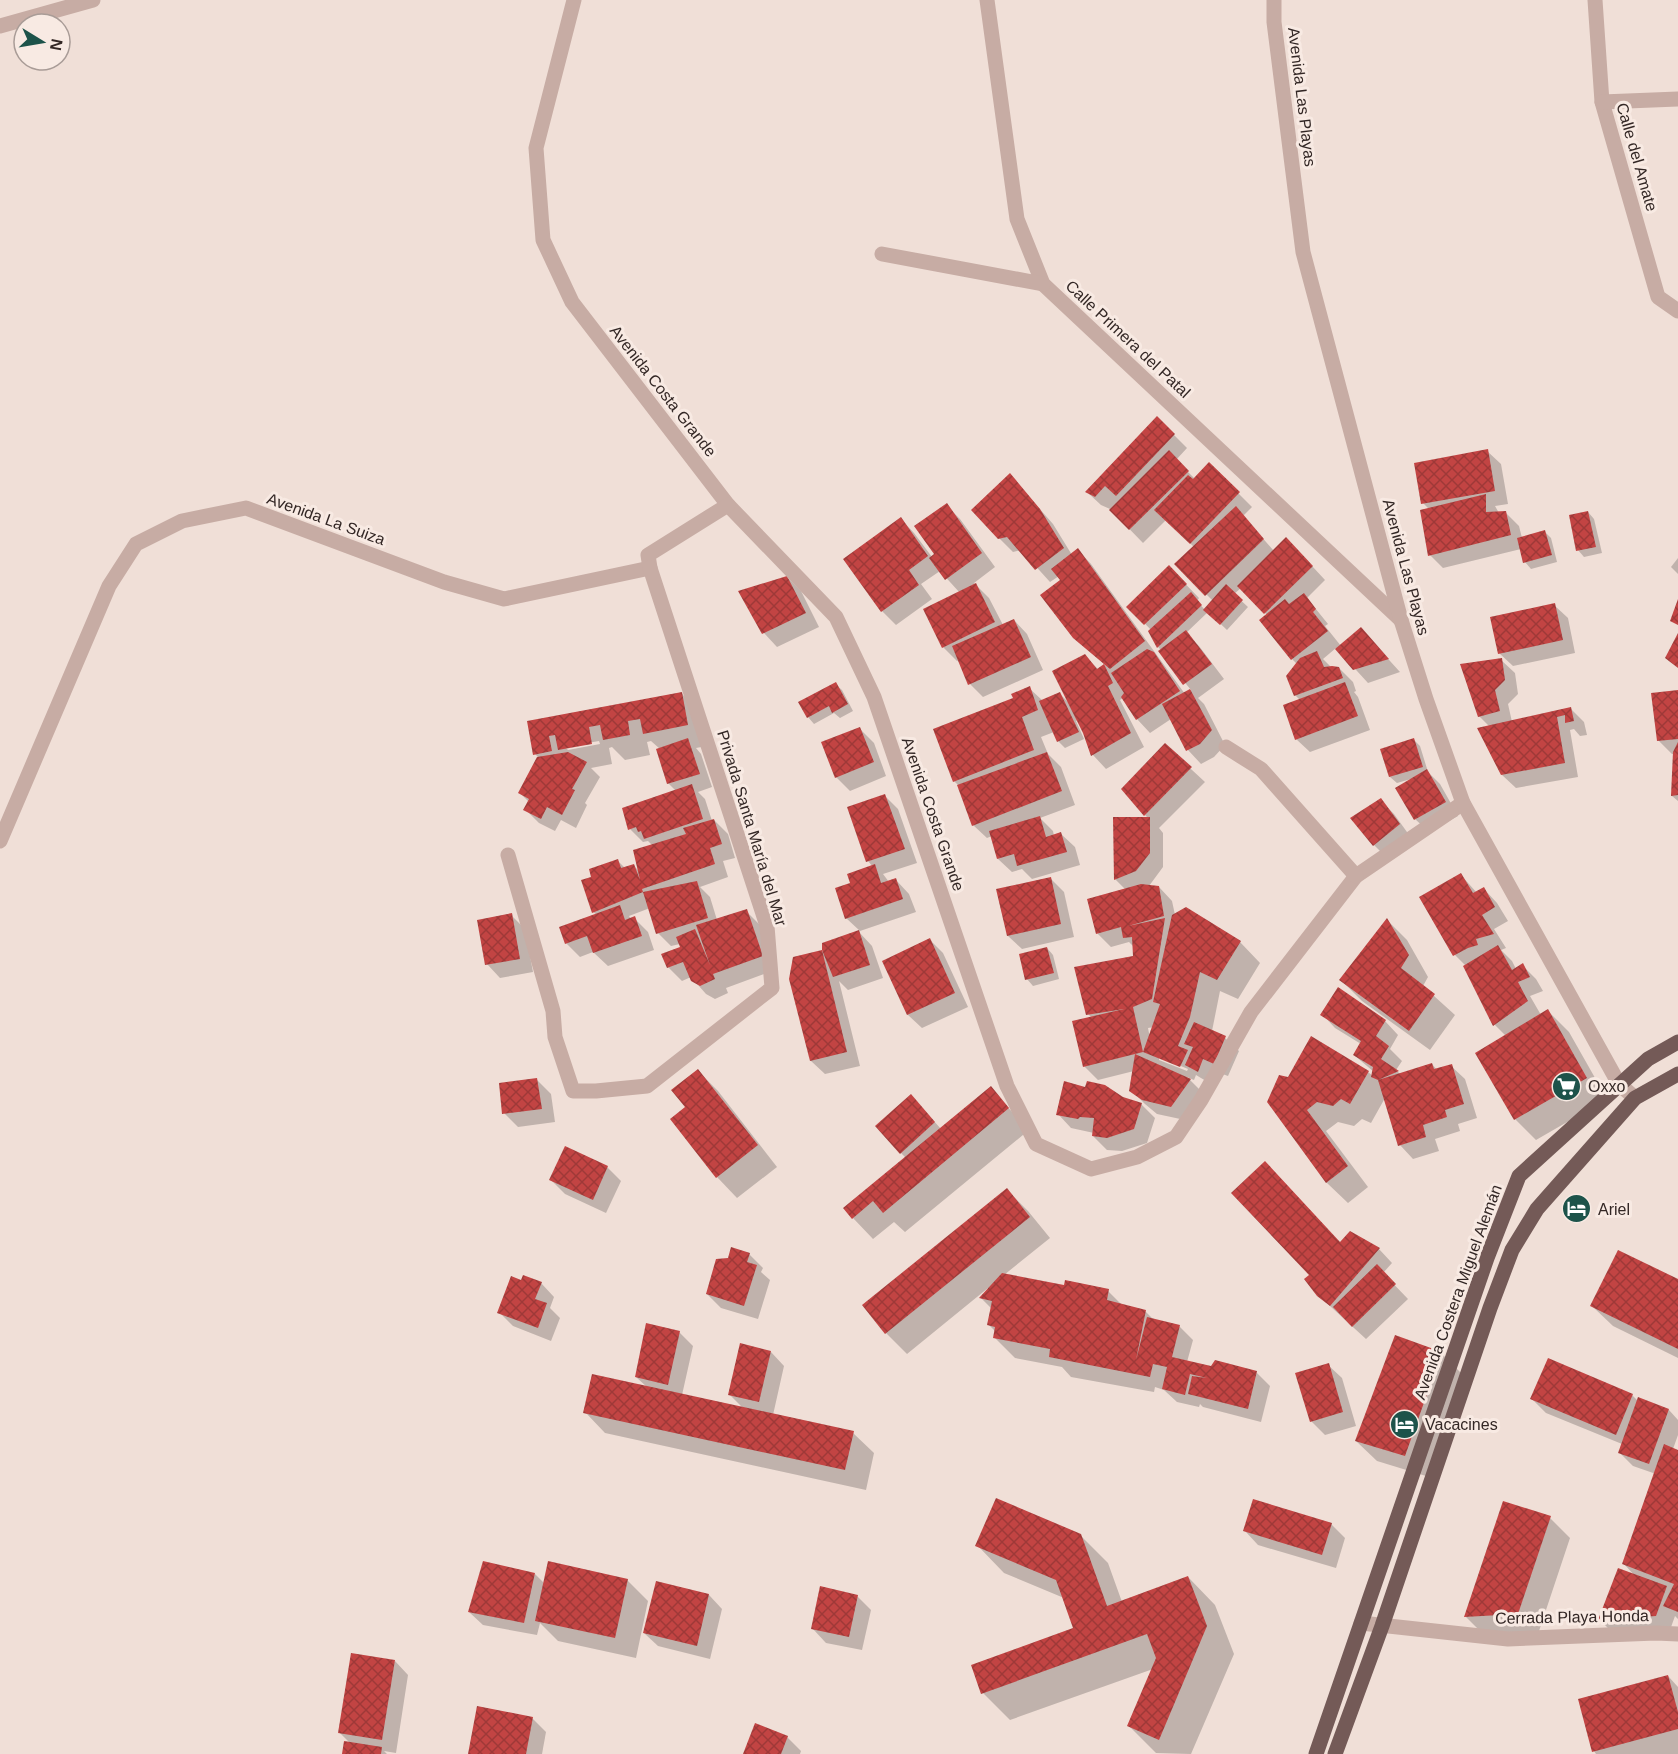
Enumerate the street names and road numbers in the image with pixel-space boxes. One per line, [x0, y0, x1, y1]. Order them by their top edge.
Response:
street label: Avenida Las Playas [1285, 26, 1319, 168]
street label: Calle del Amate [1613, 101, 1661, 213]
street label: Calle Primera del Patal [1062, 277, 1194, 401]
street label: Avenida Costa Grande [607, 322, 719, 460]
street label: Avenida La Suiza [265, 490, 387, 548]
street label: Avenida Las Playas [1380, 497, 1432, 637]
street label: Privada Santa María del Mar [714, 728, 790, 928]
street label: Avenida Costa Grande [899, 735, 967, 893]
street label: Avenida Costera Miguel Alemán [1411, 1182, 1505, 1402]
street label: Cerrada Playa Honda [1495, 1607, 1649, 1627]

